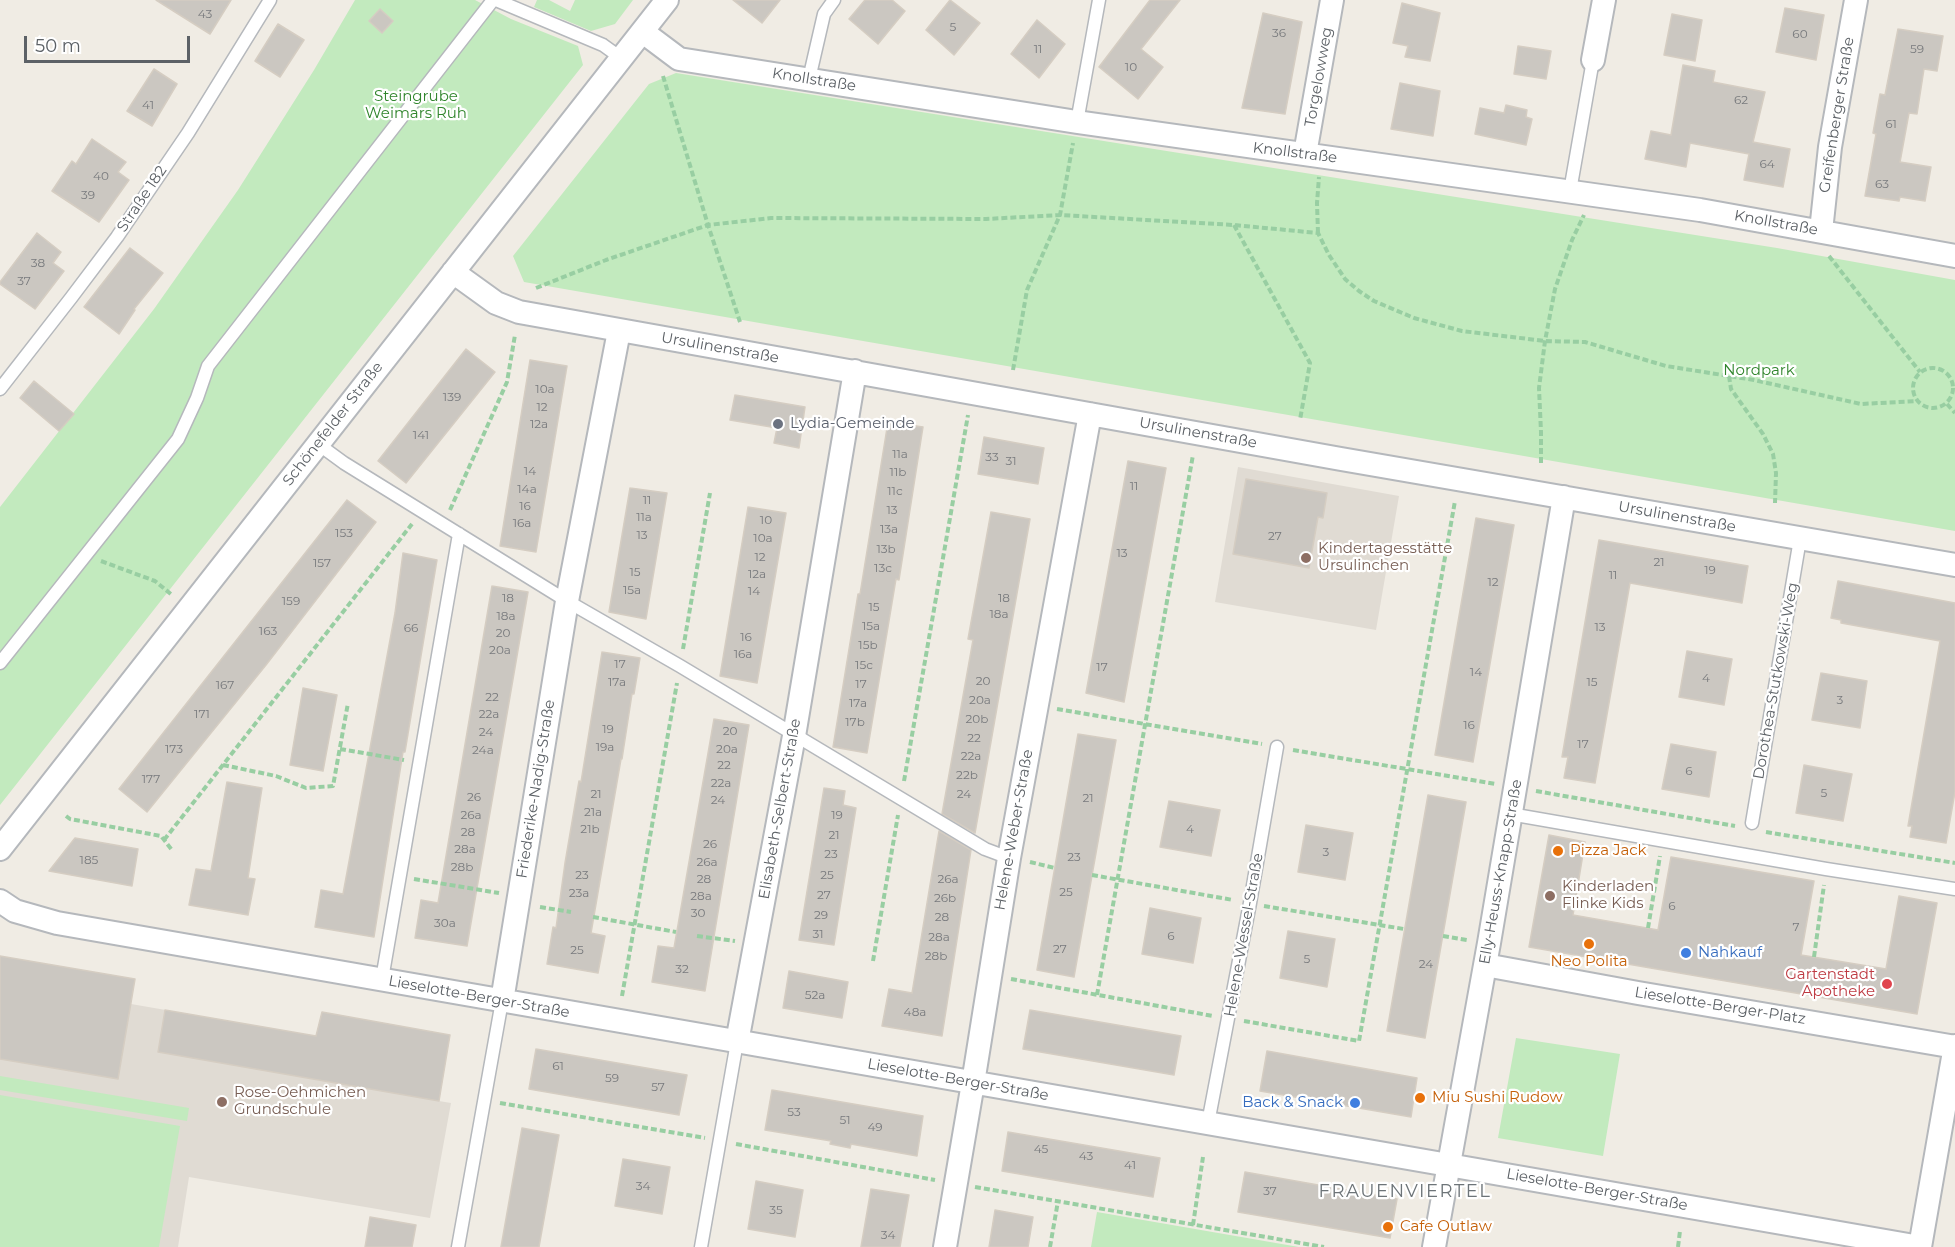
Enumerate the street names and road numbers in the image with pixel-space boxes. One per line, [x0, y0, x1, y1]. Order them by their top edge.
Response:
street label: Torgelowweg [1301, 26, 1337, 128]
street label: Greifenberger Straße [1816, 36, 1858, 194]
street label: Knollstraße [771, 64, 857, 96]
street label: Knollstraße [1252, 139, 1338, 167]
street label: Straße 182 [113, 162, 171, 236]
street label: Knollstraße [1733, 207, 1819, 239]
street label: Ursulinenstraße [660, 329, 780, 367]
street label: Schönefelder Straße [279, 359, 387, 489]
street label: Ursulinenstraße [1138, 414, 1258, 452]
street label: Ursulinenstraße [1617, 498, 1737, 536]
street label: Dorothea-Stutkowski-Weg [1750, 581, 1802, 781]
street label: Friederike-Nadig-Straße [513, 698, 559, 880]
street label: Elisabeth-Selbert-Straße [755, 717, 805, 901]
street label: Helene-Weber-Straße [991, 748, 1037, 912]
street label: Elly-Heuss-Knapp-Straße [1476, 778, 1526, 966]
street label: Helene-Wessel-Straße [1221, 852, 1267, 1018]
street label: Lieselotte-Berger-Straße [387, 972, 571, 1022]
street label: Lieselotte-Berger-Platz [1633, 984, 1807, 1028]
street label: Lieselotte-Berger-Straße [866, 1055, 1050, 1105]
street label: Lieselotte-Berger-Straße [1505, 1165, 1689, 1215]

